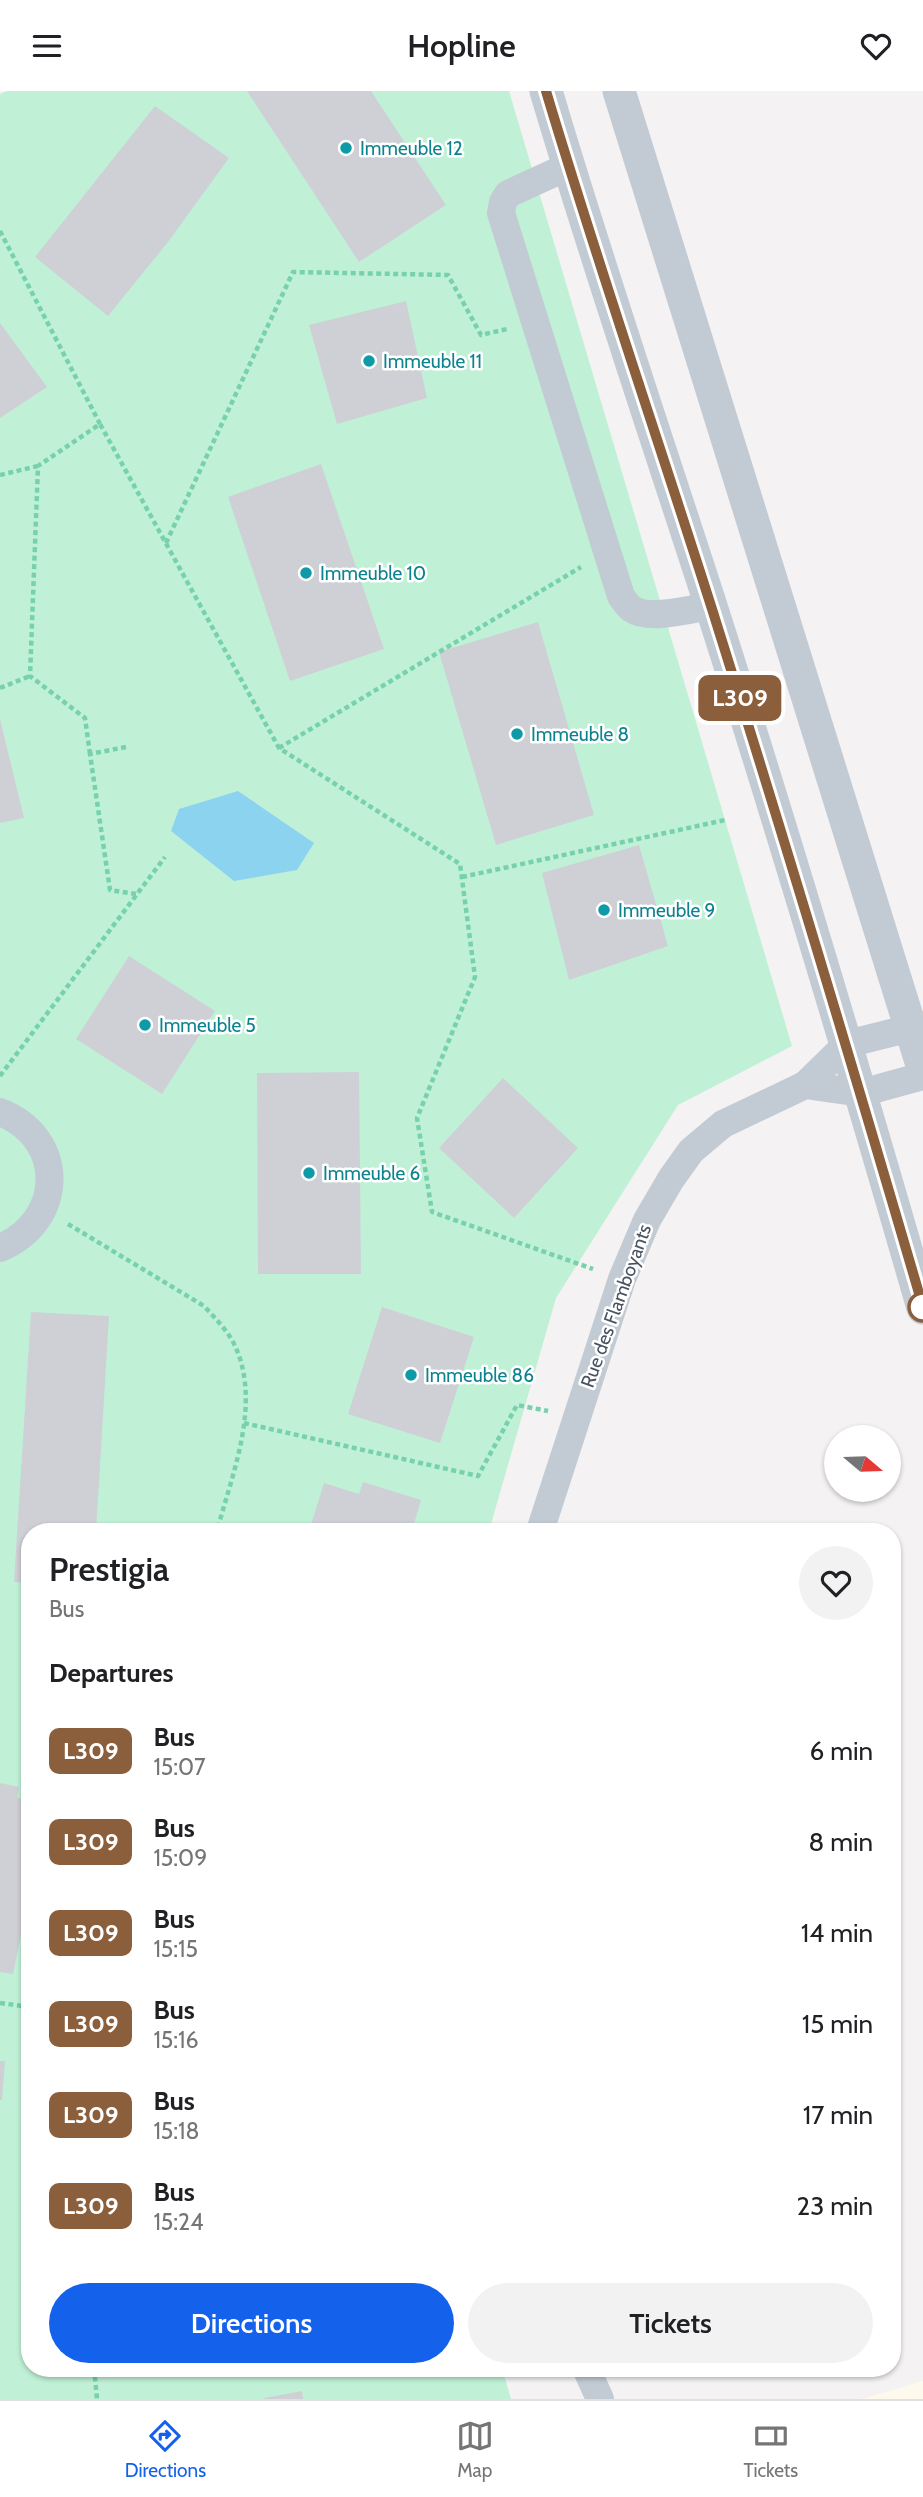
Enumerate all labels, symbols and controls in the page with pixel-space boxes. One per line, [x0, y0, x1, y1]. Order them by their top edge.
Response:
text: Hopline [407, 26, 516, 65]
icon: menu [28, 27, 66, 65]
icon: heart [857, 27, 895, 65]
place label: Immeuble 12 [360, 137, 463, 160]
marker: Immeuble 12 [338, 140, 354, 156]
place label: Immeuble 11 [383, 350, 482, 373]
marker: Immeuble 11 [361, 353, 377, 369]
place label: Immeuble 10 [320, 562, 426, 585]
marker: Immeuble 10 [298, 565, 314, 581]
line badge: L309 [691, 675, 789, 721]
text: L309 [712, 683, 768, 712]
place label: Immeuble 8 [531, 723, 629, 746]
marker: Immeuble 8 [509, 726, 525, 742]
place label: Immeuble 9 [618, 899, 715, 922]
marker: Immeuble 9 [596, 902, 612, 918]
place label: Immeuble 5 [159, 1014, 256, 1037]
marker: Immeuble 5 [137, 1017, 153, 1033]
place label: Immeuble 6 [323, 1162, 420, 1185]
marker: Immeuble 6 [301, 1165, 317, 1181]
street label: Rue des Flamboyants [576, 1221, 656, 1391]
unlabelled marker [908, 1292, 923, 1322]
place label: Immeuble 86 [425, 1364, 534, 1387]
marker: Immeuble 86 [403, 1367, 419, 1383]
north arrow [824, 1425, 901, 1501]
map controls [824, 1425, 901, 1502]
button: heart [799, 1546, 873, 1620]
text: Prestigia [49, 1549, 169, 1589]
text: Bus [49, 1595, 84, 1623]
text: Departures [49, 1657, 173, 1689]
text: Bus [153, 1721, 195, 1753]
text: 6 min [810, 1735, 873, 1767]
text: L309 [63, 1736, 118, 1765]
text: 15:07 [153, 1753, 205, 1781]
text: Bus [153, 1812, 195, 1844]
text: 8 min [809, 1826, 873, 1858]
text: L309 [63, 1827, 118, 1856]
text: 15:09 [153, 1844, 207, 1872]
text: Bus [153, 1903, 195, 1935]
text: 14 min [801, 1917, 873, 1949]
text: L309 [63, 1918, 118, 1947]
text: 15:15 [153, 1935, 198, 1963]
text: Bus [153, 1994, 195, 2026]
text: 15 min [802, 2008, 873, 2040]
text: L309 [63, 2009, 118, 2038]
text: 15:16 [153, 2026, 199, 2054]
text: Bus [153, 2085, 195, 2117]
text: 17 min [803, 2099, 873, 2131]
text: L309 [63, 2100, 118, 2129]
text: 15:18 [153, 2117, 200, 2145]
text: Bus [153, 2176, 195, 2208]
text: 23 min [797, 2190, 873, 2222]
text: L309 [63, 2191, 118, 2220]
text: 15:24 [153, 2208, 203, 2236]
button: Directions [49, 2283, 454, 2363]
button: Tickets [468, 2283, 873, 2363]
tab: Directions [125, 2417, 206, 2482]
tab: Map [456, 2417, 494, 2482]
tab: Tickets [743, 2417, 798, 2482]

